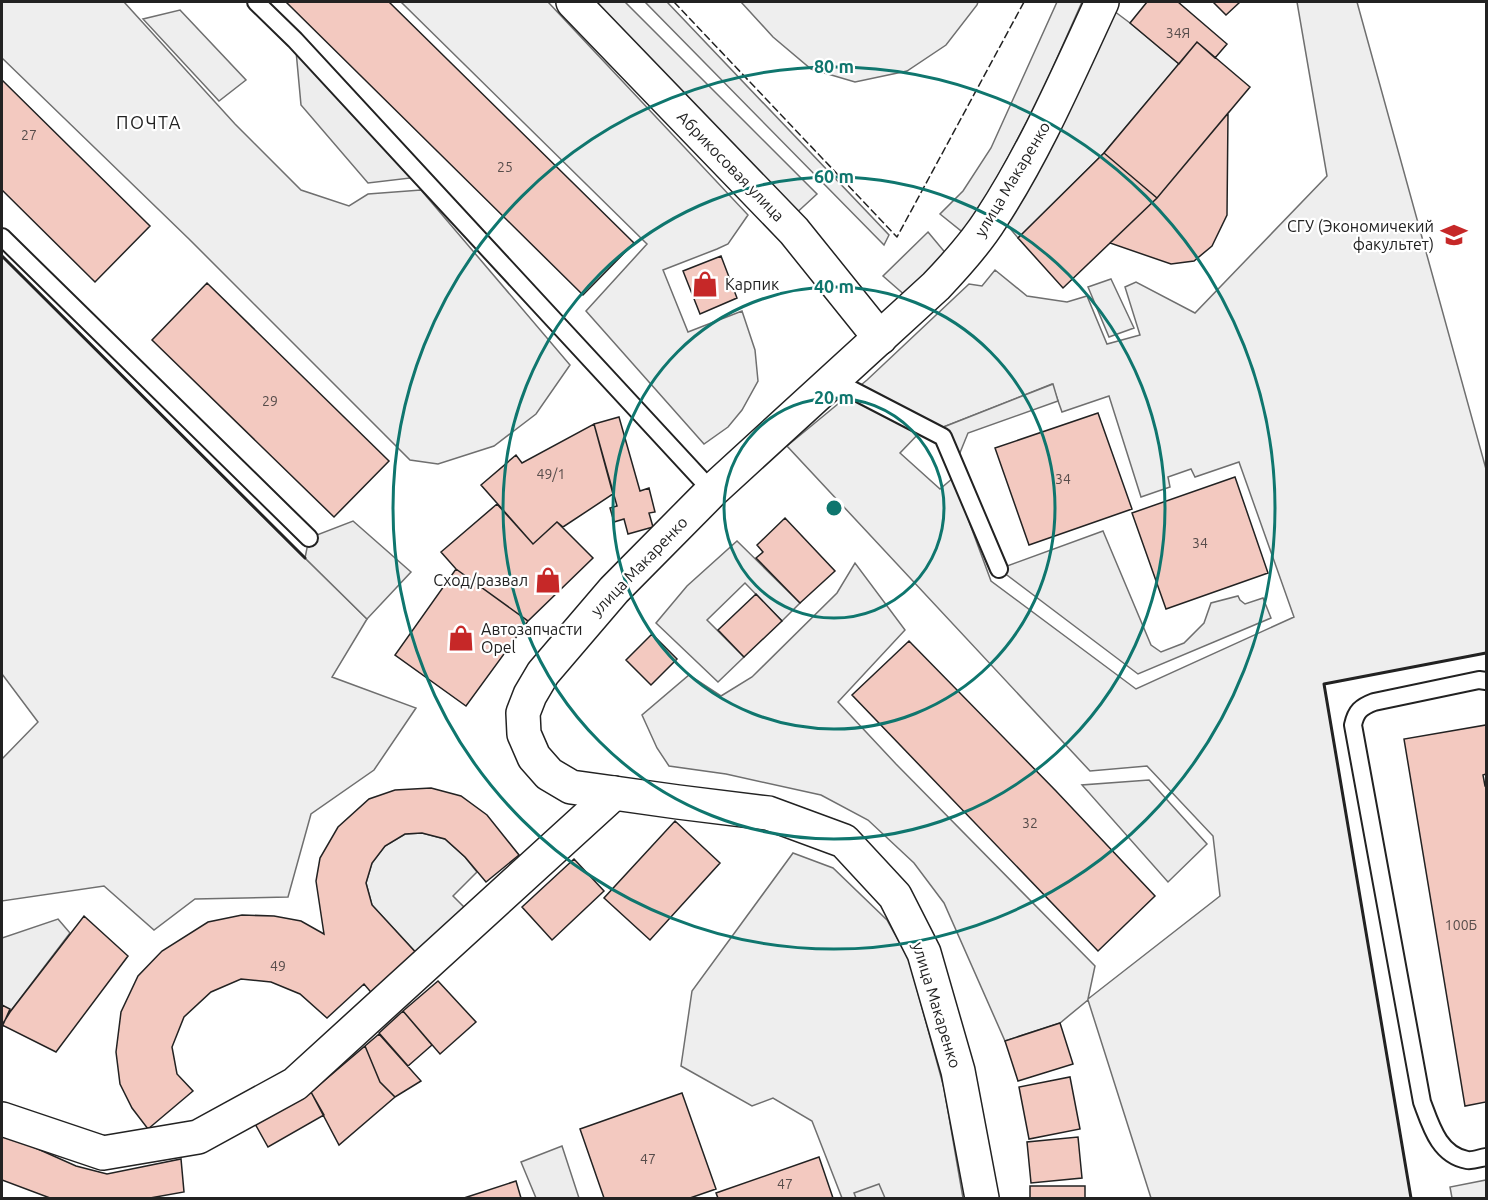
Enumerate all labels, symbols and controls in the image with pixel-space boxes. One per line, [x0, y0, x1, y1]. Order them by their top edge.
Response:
house number: 34Я [1166, 25, 1190, 41]
text: 80 m [814, 56, 854, 76]
street label: Абрикосовая улица [674, 107, 788, 225]
district label: ПОЧТА [116, 112, 182, 132]
street label: улица Макаренко [971, 118, 1053, 240]
house number: 27 [21, 127, 37, 143]
house number: 25 [497, 159, 513, 175]
text: 60 m [814, 166, 854, 186]
place label: СГУ (Экономичекий факультет) [1287, 217, 1434, 254]
school or university icon: СГУ (Экономичекий факультет) [1439, 220, 1469, 250]
shop icon: Карпик [690, 269, 720, 299]
place label: Карпик [725, 275, 779, 293]
text: 40 m [814, 276, 854, 296]
text: 20 m [814, 387, 854, 407]
house number: 29 [262, 393, 278, 409]
house number: 49/1 [537, 466, 565, 482]
house number: 34 [1055, 471, 1071, 487]
centre of rings [824, 498, 844, 518]
street label: улица Макаренко [587, 513, 691, 619]
house number: 34 [1192, 535, 1208, 551]
shop icon: Сход/развал [533, 565, 563, 595]
place label: Сход/развал [433, 571, 528, 589]
place label: Автозапчасти Opel [481, 620, 582, 656]
shop icon: Автозапчасти Opel [446, 623, 476, 653]
house number: 32 [1022, 815, 1038, 831]
house number: 100Б [1445, 917, 1477, 933]
street label: улица Макаренко [909, 940, 965, 1070]
house number: 49 [270, 958, 286, 974]
house number: 47 [640, 1151, 656, 1167]
house number: 47 [777, 1176, 793, 1192]

